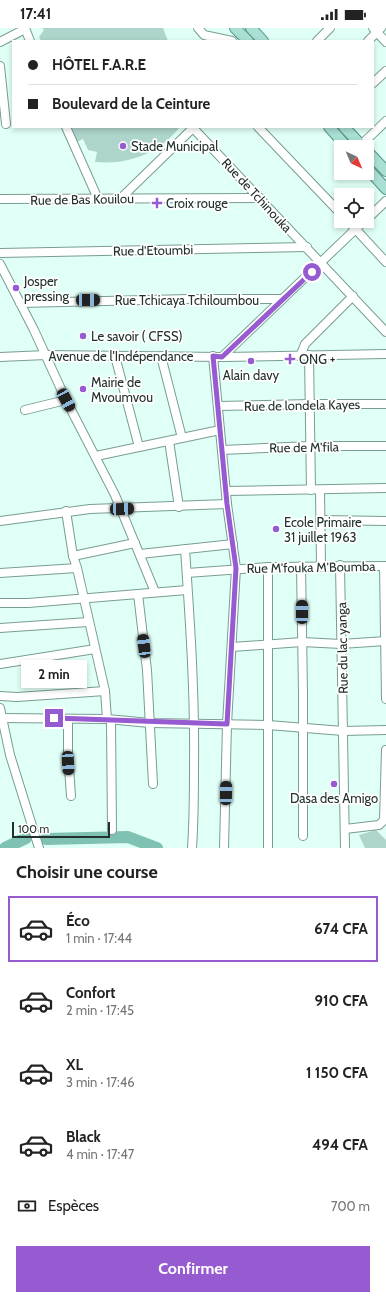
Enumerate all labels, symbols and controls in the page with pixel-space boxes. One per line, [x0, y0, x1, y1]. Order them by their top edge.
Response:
text: 17:41 [20, 5, 51, 23]
text: HÔTEL F.A.R.E [52, 56, 146, 74]
text: Boulevard de la Ceinture [52, 95, 210, 113]
place label: Stade Municipal [131, 138, 218, 154]
north arrow [334, 140, 374, 180]
map controls [334, 140, 374, 228]
marker: Stade Municipal [118, 141, 128, 151]
street label: Rue de Tchinouka [219, 155, 296, 236]
button: locate [334, 188, 374, 228]
street label: Rue de Bas Kouilou [30, 190, 134, 208]
place label: Croix rouge [166, 195, 228, 211]
marker: Croix rouge [151, 197, 163, 209]
street label: Rue d'Etoumbi [113, 241, 193, 259]
route start [303, 263, 321, 281]
place label: Josper pressing [23, 273, 70, 304]
marker: Josper pressing [11, 283, 21, 293]
street label: Rue Tchicaya Tchiloumbou [115, 292, 259, 308]
car [76, 294, 100, 306]
place label: Le savoir ( CFSS) [91, 328, 183, 344]
marker: Le savoir ( CFSS) [78, 331, 88, 341]
street label: Avenue de l'Indépendance [49, 348, 194, 364]
place label: ONG + [299, 351, 336, 367]
marker: ONG + [284, 353, 296, 365]
marker: Alain davy [246, 356, 256, 366]
place label: Alain davy [223, 367, 280, 383]
place label: Mairie de Mvoumvou [91, 374, 153, 405]
marker: Mairie de Mvoumvou [78, 384, 88, 394]
car [55, 387, 77, 413]
street label: Rue de londela Kayes [244, 396, 361, 414]
street label: Rue de M'fila [269, 438, 340, 456]
car [110, 503, 134, 515]
place label: Ecole Primaire 31 juillet 1963 [284, 514, 362, 546]
marker: Ecole Primaire 31 juillet 1963 [271, 524, 281, 534]
street label: Rue M'fouka M'Boumba [246, 558, 376, 576]
car [296, 600, 308, 624]
street label: Rue du lac yanga [333, 601, 351, 694]
car [137, 633, 151, 659]
callout: 2 min [21, 660, 87, 688]
text: 2 min [38, 666, 70, 682]
route end [45, 709, 63, 727]
car [61, 751, 75, 775]
marker: Dasa des Amigo [329, 779, 339, 789]
car [220, 781, 232, 805]
place label: Dasa des Amigo [290, 790, 378, 806]
scale bar [12, 820, 110, 839]
text: 100 m [18, 822, 49, 836]
text: Choisir une course [16, 861, 158, 883]
icon: car [18, 911, 54, 947]
text: Éco [66, 912, 90, 930]
text: 674 CFA [314, 920, 368, 938]
text: 1 min · 17:44 [66, 930, 132, 946]
icon: car [18, 983, 54, 1019]
text: Confort [66, 984, 115, 1002]
text: 910 CFA [314, 992, 368, 1010]
text: 2 min · 17:45 [66, 1002, 134, 1018]
icon: car [18, 1055, 54, 1091]
text: XL [66, 1056, 83, 1074]
text: 1 150 CFA [306, 1064, 368, 1082]
text: 3 min · 17:46 [66, 1074, 135, 1090]
icon: car [18, 1127, 54, 1163]
text: Black [66, 1128, 101, 1146]
text: 494 CFA [312, 1136, 368, 1154]
text: 4 min · 17:47 [66, 1146, 134, 1162]
icon: cash [16, 1195, 38, 1217]
text: Espèces [48, 1197, 99, 1215]
text: 700 m [331, 1198, 370, 1214]
button: Confirmer [16, 1246, 370, 1292]

